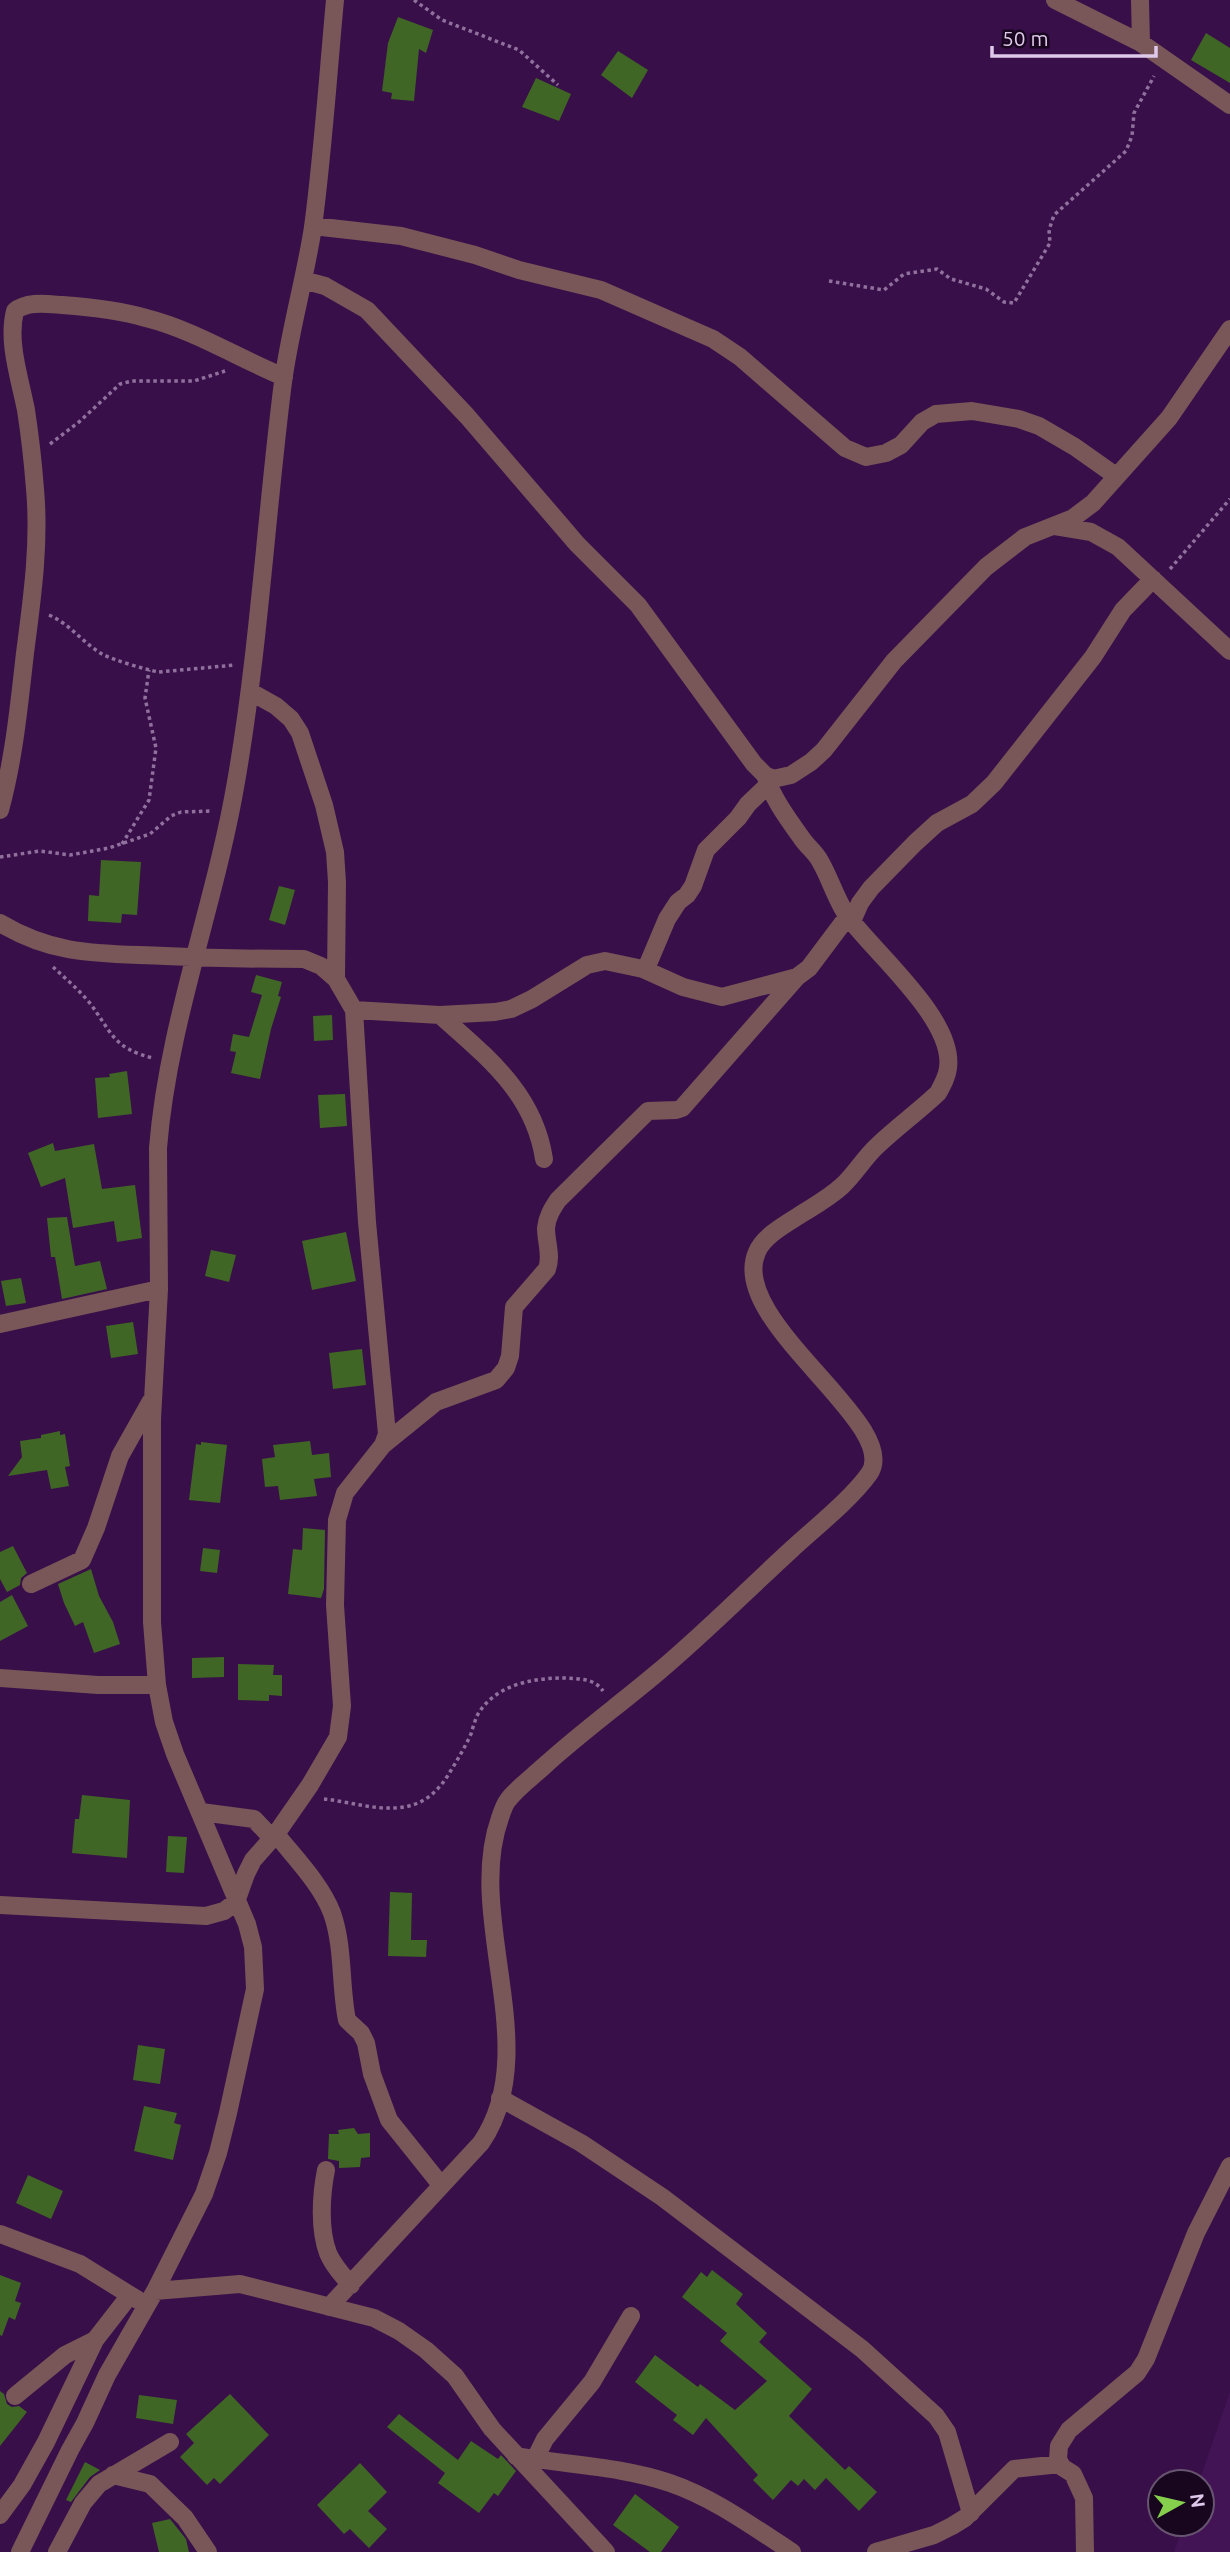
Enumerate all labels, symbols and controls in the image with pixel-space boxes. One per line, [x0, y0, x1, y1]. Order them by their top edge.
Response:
scale bar [992, 14, 1156, 58]
text: 50 m [1002, 26, 1049, 50]
north arrow [1146, 2468, 1216, 2538]
text: N [1186, 2492, 1210, 2509]

